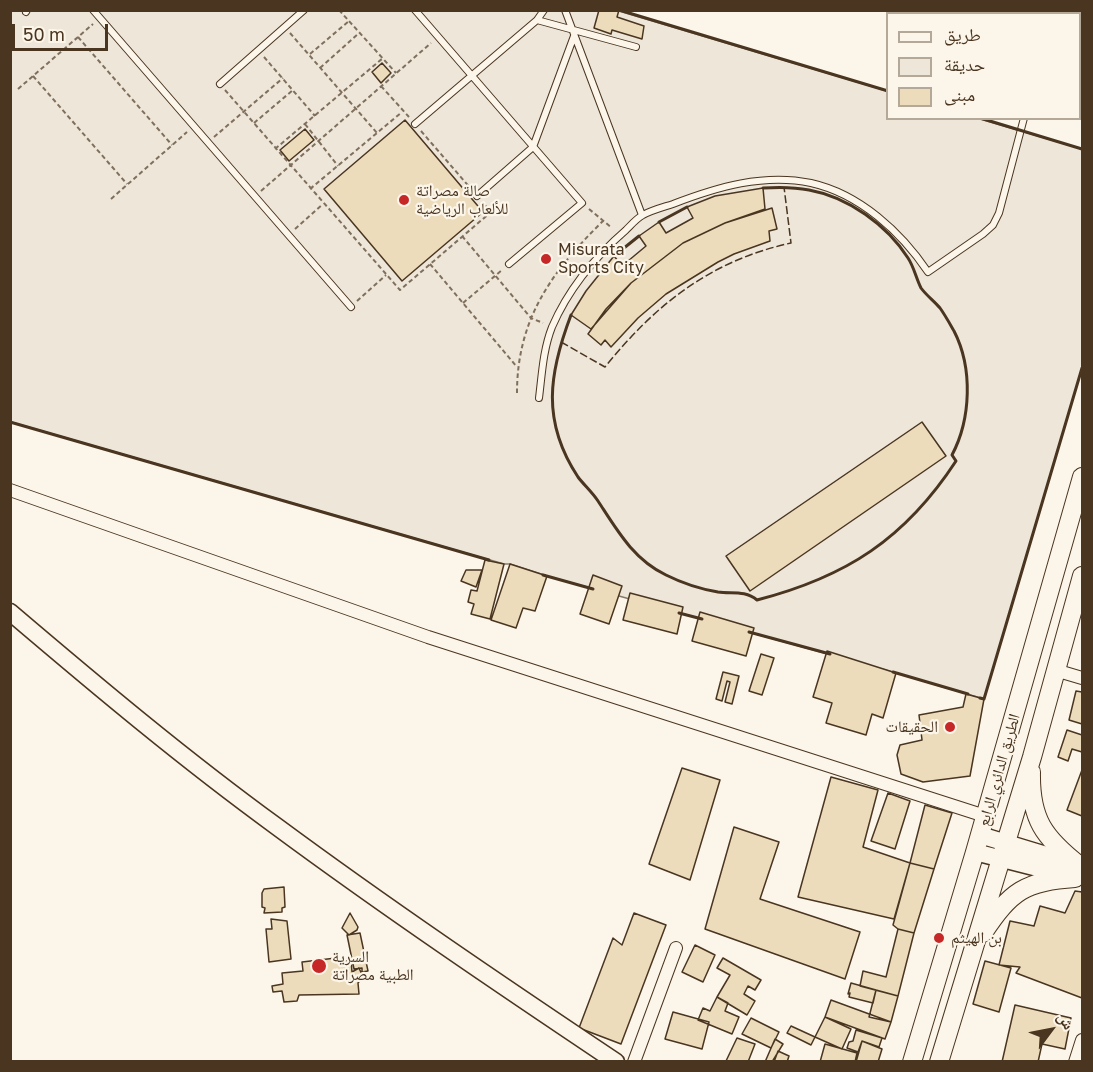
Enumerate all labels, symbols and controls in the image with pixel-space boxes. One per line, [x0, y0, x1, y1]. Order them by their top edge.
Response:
scale bar [15, 12, 111, 50]
legend [886, 12, 1081, 120]
text: 50 m [23, 23, 65, 45]
text: طريق [944, 23, 981, 45]
text: حديقة [944, 53, 985, 75]
text: مبنى [944, 83, 975, 105]
place label: صالة مصراتة للألعاب الرياضية [416, 181, 508, 219]
marker: صالة مصراتة للألعاب الرياضية [397, 193, 411, 207]
place label: Misurata Sports City [558, 240, 644, 278]
marker: Misurata Sports City [539, 252, 553, 266]
street label: الطريق الدائري الرابع [974, 711, 1024, 829]
place label: الحقيقات [886, 717, 938, 737]
marker: الحقيقات [943, 720, 957, 734]
place label: بن الهيثم [951, 928, 1002, 948]
marker: بن الهيثم [932, 931, 946, 945]
place label: السرية الطبية مصراتة [332, 947, 414, 985]
marker: السرية الطبية مصراتة [310, 957, 328, 975]
north arrow [1021, 1000, 1081, 1060]
text: ش [1053, 1008, 1079, 1033]

